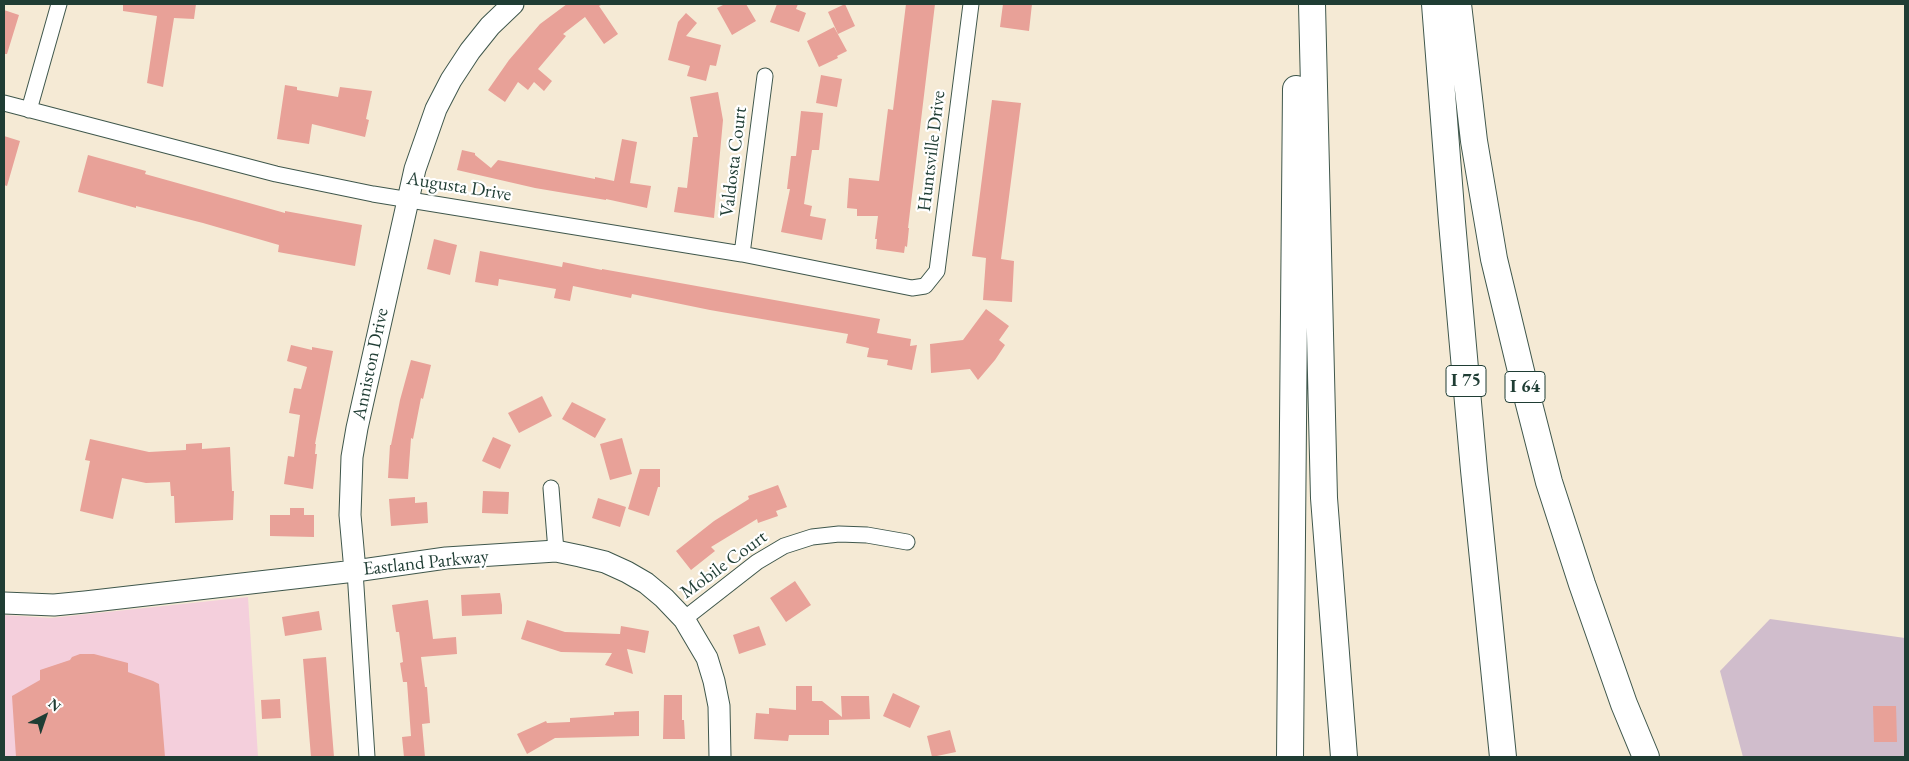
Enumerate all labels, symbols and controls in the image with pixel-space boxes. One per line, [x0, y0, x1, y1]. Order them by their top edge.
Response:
street label: Huntsville Drive [913, 89, 951, 213]
street label: Valdosta Court [716, 106, 752, 218]
street label: Augusta Drive [405, 167, 513, 207]
street label: Anniston Drive [348, 306, 394, 422]
road number: I 75 [1446, 366, 1486, 396]
road number: I 64 [1505, 372, 1545, 402]
street label: Mobile Court [676, 526, 772, 604]
street label: Eastland Parkway [362, 545, 490, 581]
north arrow [20, 691, 70, 741]
text: N [45, 694, 65, 715]

